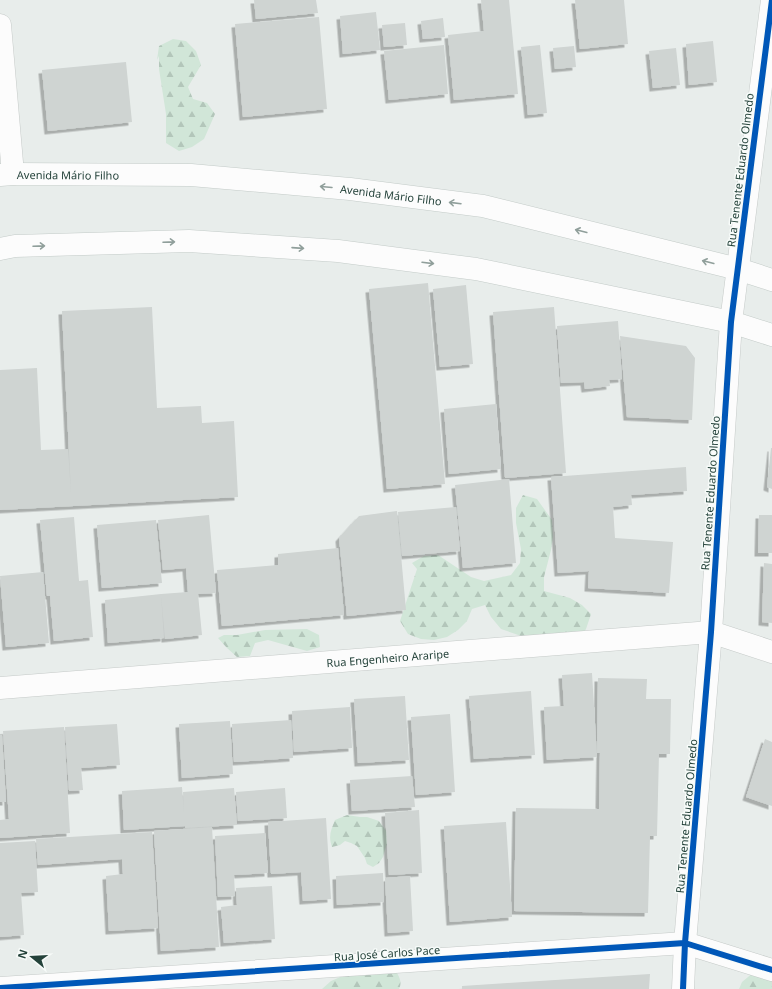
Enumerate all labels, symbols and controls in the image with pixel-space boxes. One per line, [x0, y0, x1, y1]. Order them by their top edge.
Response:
street label: Rua Tenente Eduardo Olmedo [723, 92, 757, 248]
street label: Avenida Mário Filho [17, 167, 119, 182]
street label: Avenida Mário Filho [340, 181, 443, 208]
one-way arrow [320, 183, 333, 190]
one-way arrow [449, 199, 462, 207]
one-way arrow [575, 226, 588, 234]
one-way arrow [162, 238, 175, 246]
one-way arrow [32, 242, 45, 249]
one-way arrow [291, 245, 304, 252]
one-way arrow [701, 258, 714, 265]
one-way arrow [421, 259, 434, 266]
street label: Rua Tenente Eduardo Olmedo [697, 415, 723, 571]
street label: Rua Engenheiro Araripe [326, 645, 450, 670]
street label: Rua Tenente Eduardo Olmedo [672, 738, 700, 894]
north arrow [12, 937, 52, 977]
street label: Rua José Carlos Pace [333, 942, 441, 964]
text: N [13, 947, 31, 960]

